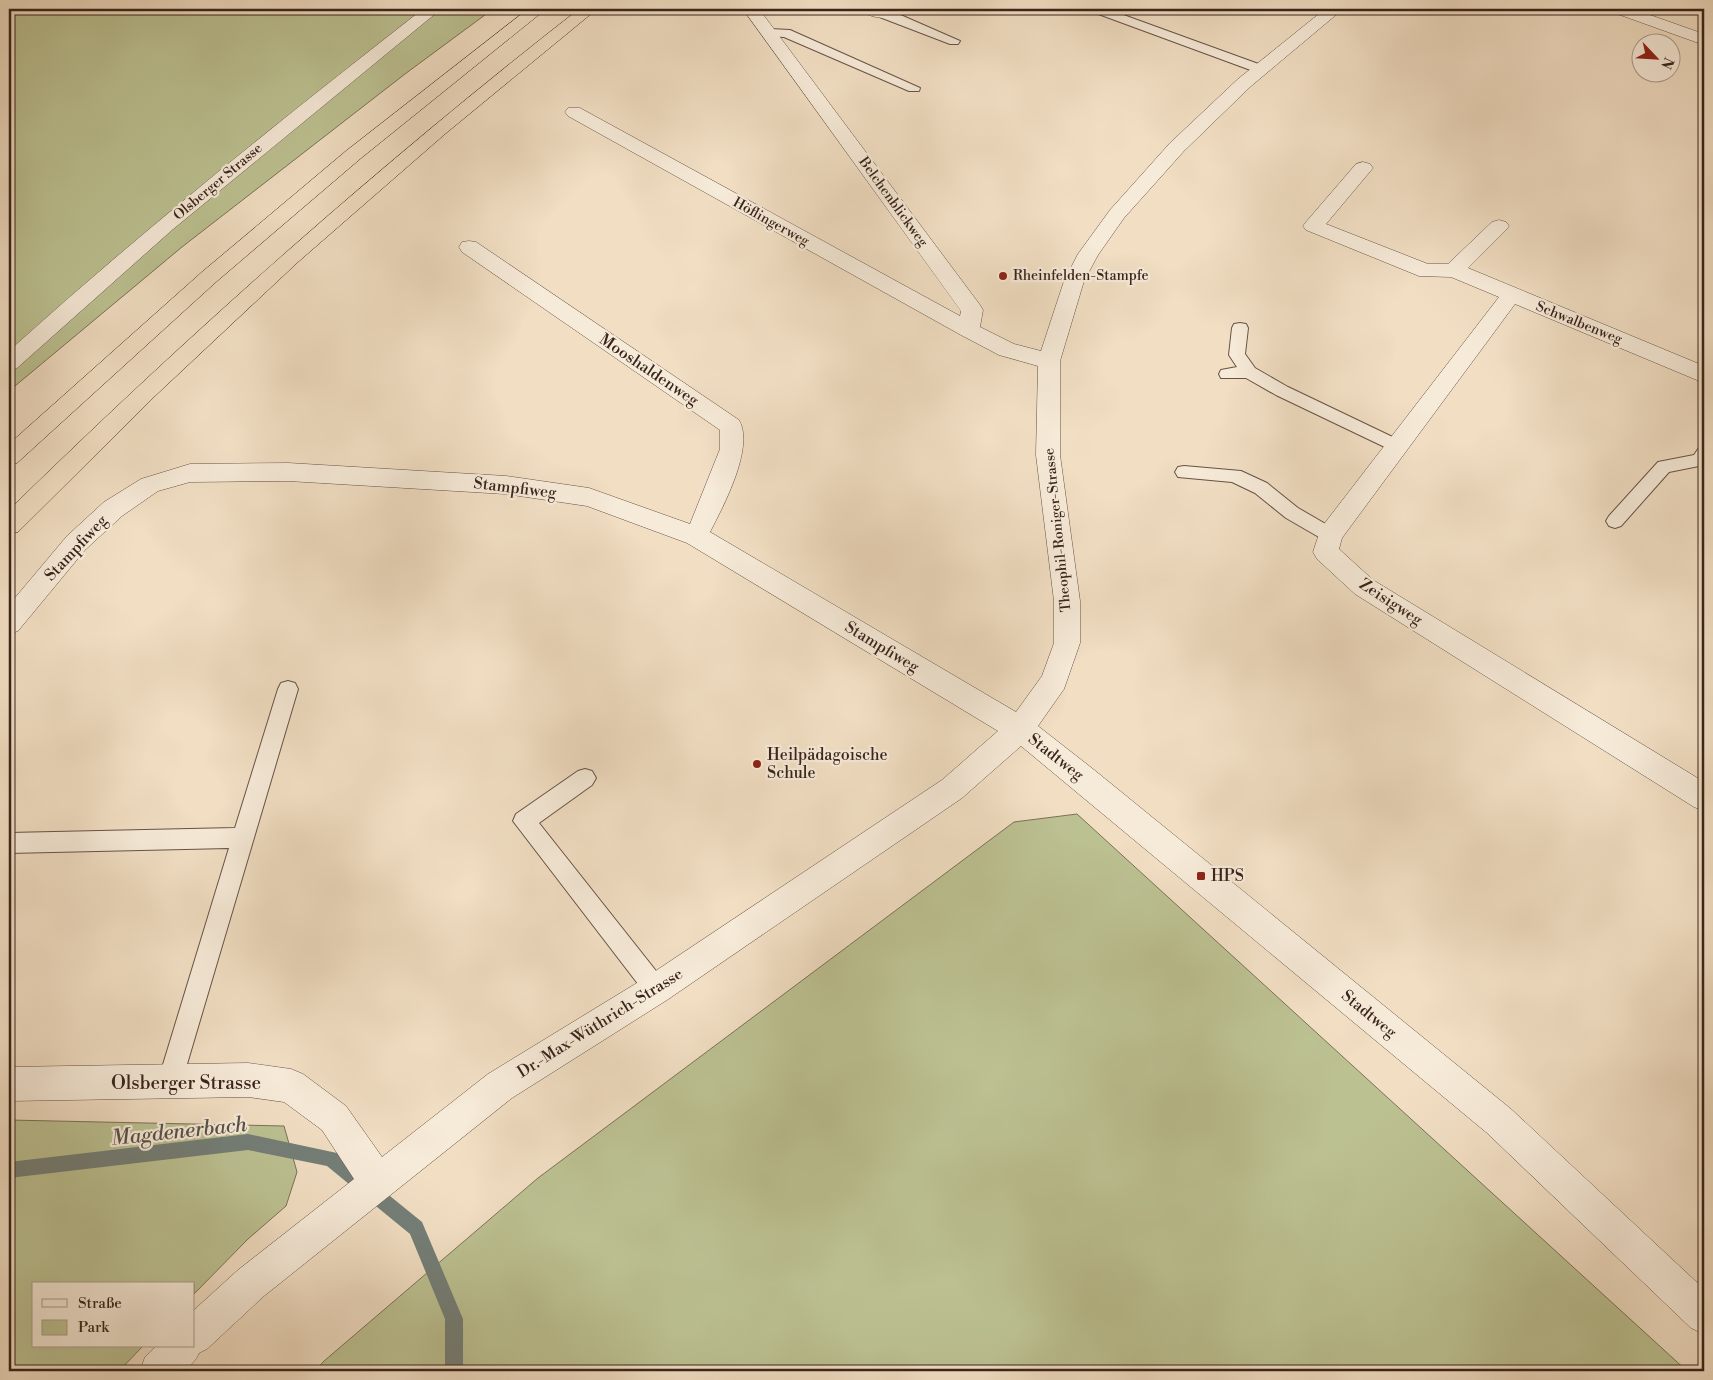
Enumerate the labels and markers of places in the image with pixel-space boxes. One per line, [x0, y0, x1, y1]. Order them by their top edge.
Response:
place label: Rheinfelden-Stampfe [1013, 267, 1149, 285]
marker: Rheinfelden-Stampfe [997, 270, 1009, 282]
place label: Heilpädagoische Schule [767, 745, 888, 783]
marker: Heilpädagoische Schule [751, 758, 763, 770]
place label: HPS [1211, 866, 1244, 886]
marker: HPS [1195, 870, 1207, 882]

